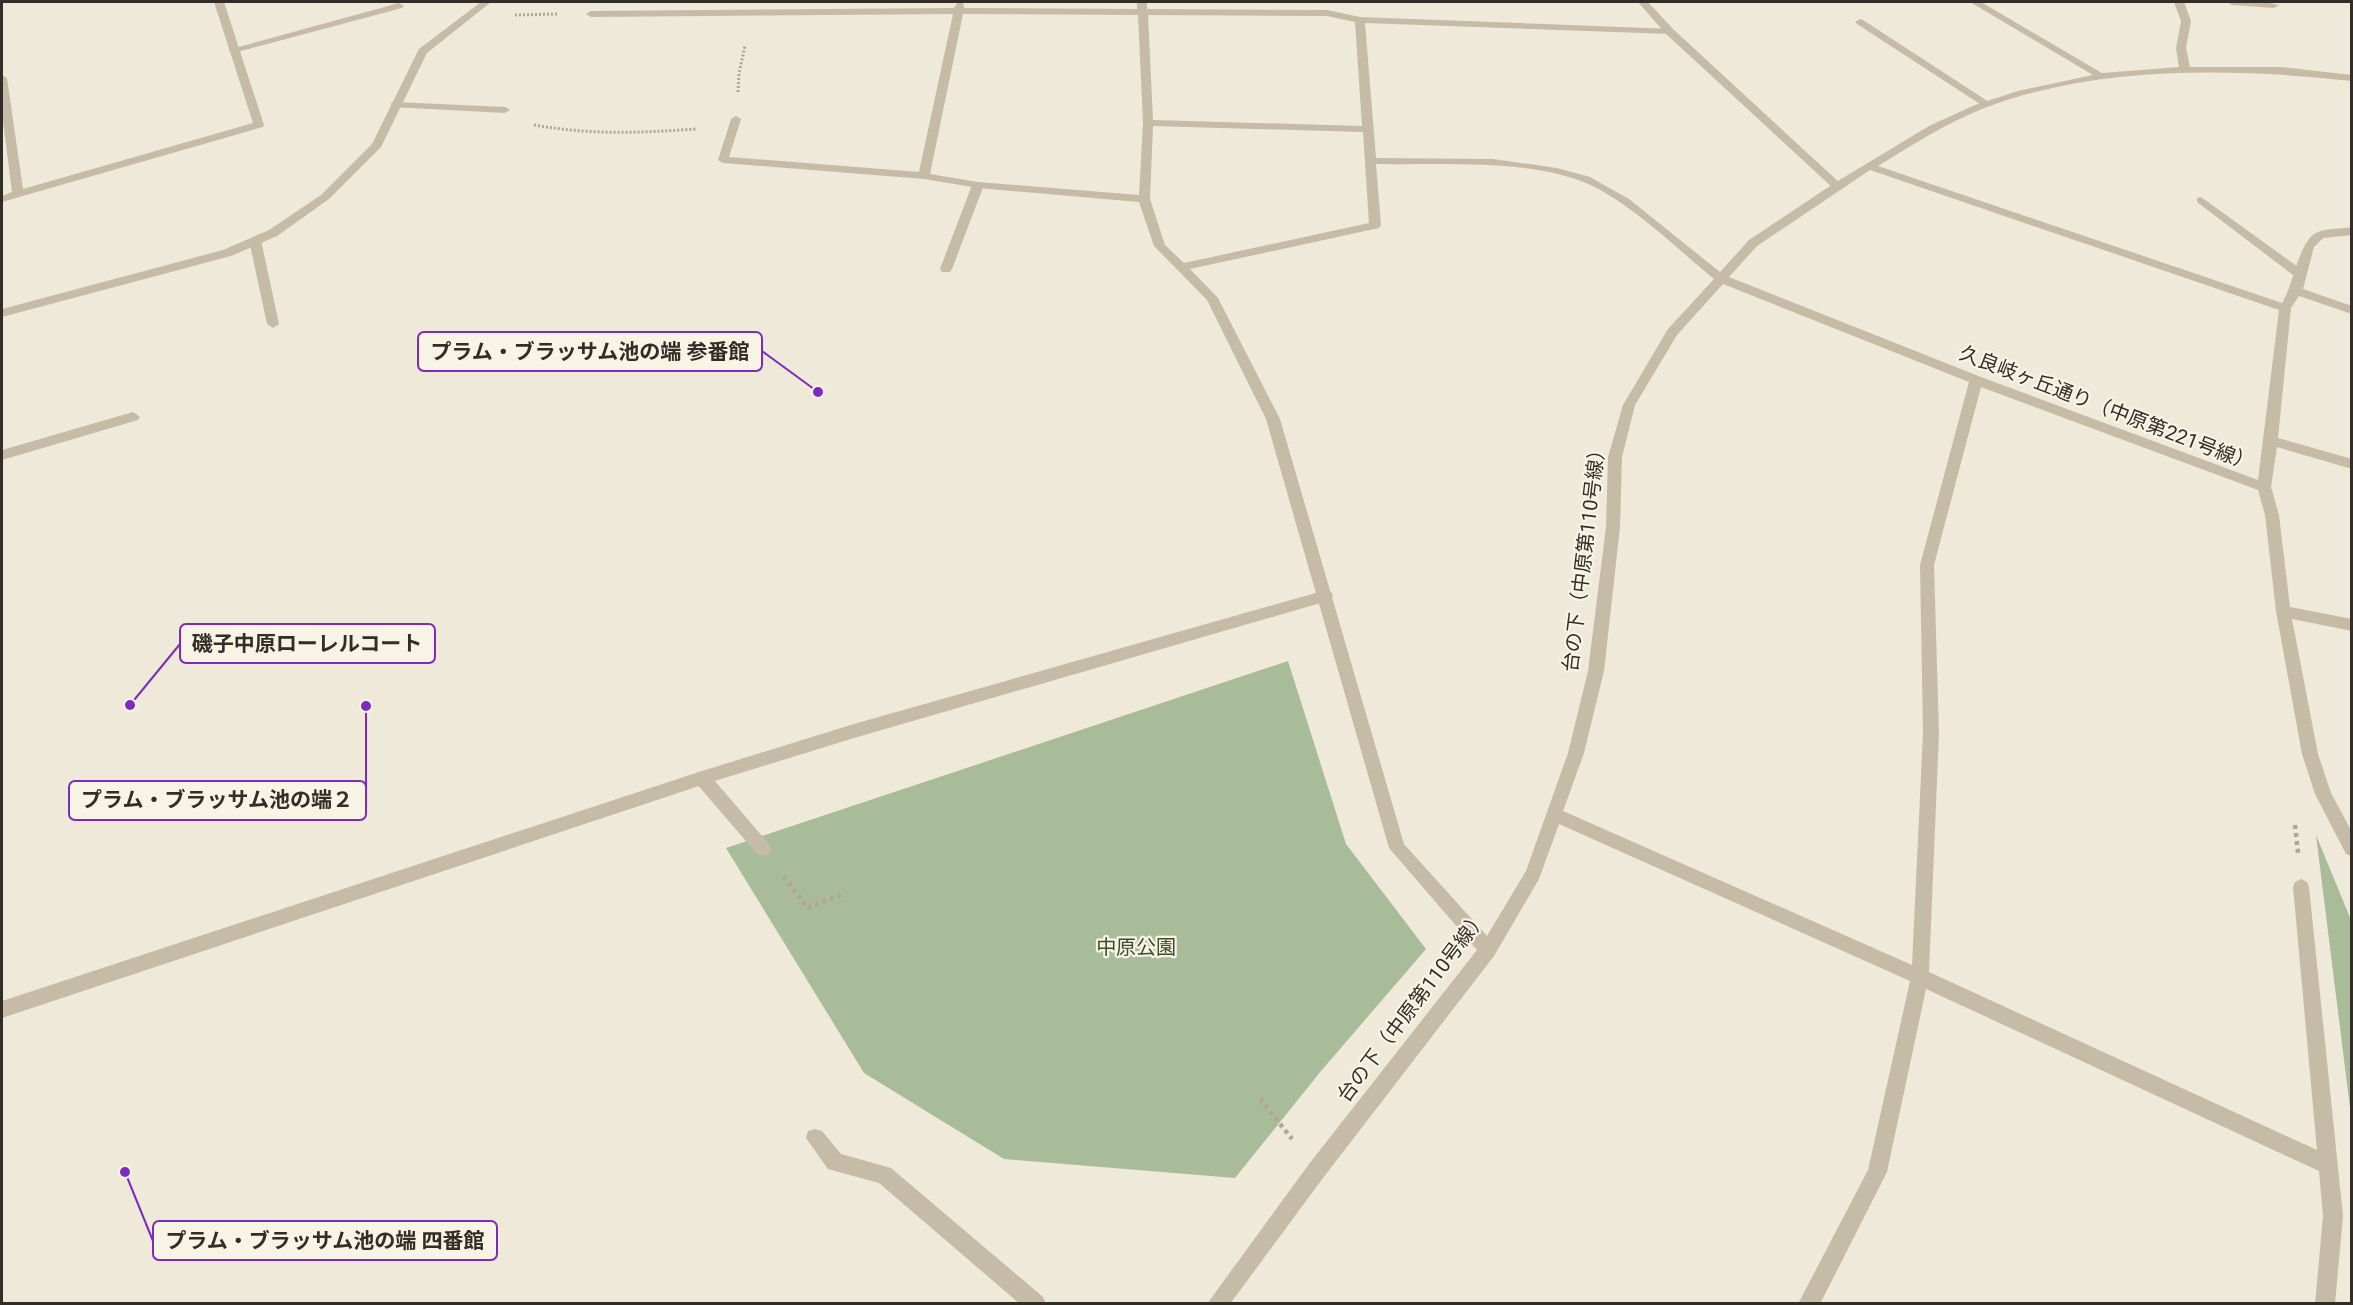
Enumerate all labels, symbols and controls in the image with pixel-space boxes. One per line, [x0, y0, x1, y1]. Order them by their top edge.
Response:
callout: プラム・ブラッサム池の端 参番館 [418, 332, 762, 371]
text: プラム・ブラッサム池の端 参番館 [430, 340, 750, 364]
street label: 久良岐ヶ丘通り（中原第221号線） [1956, 341, 2258, 475]
street label: 台の下（中原第110号線） [1558, 439, 1610, 673]
callout: 磯子中原ローレルコート [180, 624, 435, 663]
text: 磯子中原ローレルコート [192, 632, 422, 656]
callout: プラム・ブラッサム池の端２ [69, 781, 366, 820]
text: プラム・ブラッサム池の端２ [81, 788, 353, 812]
street label: 台の下（中原第110号線） [1332, 905, 1492, 1107]
park label: 中原公園 [1096, 935, 1176, 959]
callout: プラム・ブラッサム池の端 四番館 [153, 1221, 497, 1260]
text: プラム・ブラッサム池の端 四番館 [165, 1229, 485, 1253]

